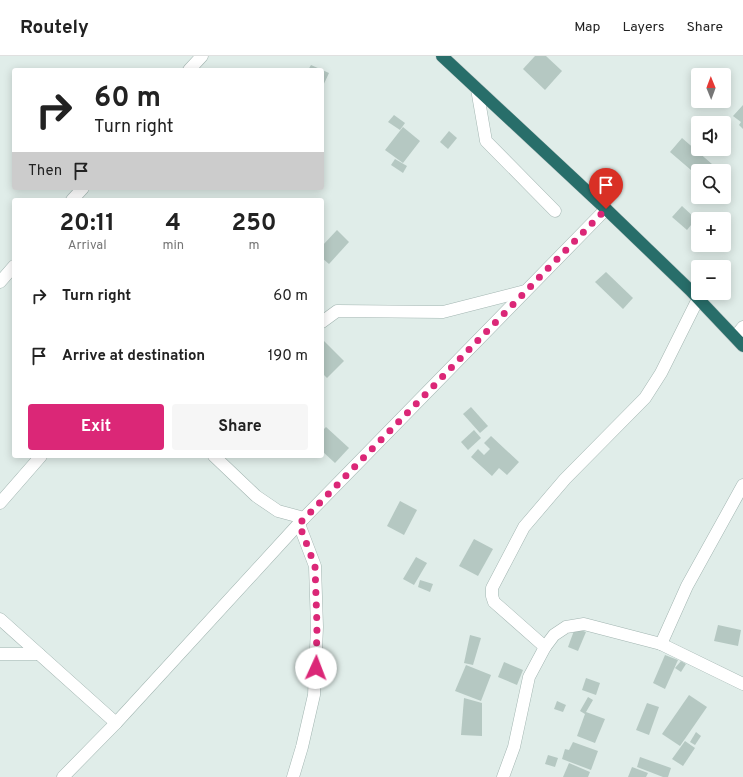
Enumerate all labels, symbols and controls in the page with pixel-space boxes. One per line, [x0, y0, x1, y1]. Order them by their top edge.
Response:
text: Routely [20, 16, 89, 40]
text: Map [574, 19, 600, 36]
text: Layers [622, 19, 664, 36]
text: Share [686, 19, 723, 36]
north arrow [691, 68, 731, 108]
map controls [691, 68, 731, 300]
text: 60 m [94, 81, 161, 117]
icon: right [28, 84, 80, 136]
text: Turn right [94, 116, 174, 139]
button: sound [691, 116, 731, 156]
icon: arrive [70, 160, 92, 182]
text: Then [28, 162, 62, 181]
button: search [691, 164, 731, 204]
pin [589, 168, 623, 209]
icon: arrive [595, 174, 617, 196]
text: 20:11 [59, 209, 115, 239]
text: 4 [165, 209, 181, 239]
text: 250 [231, 209, 277, 239]
button: + [691, 212, 731, 252]
text: Arrival [68, 238, 107, 254]
text: min [162, 238, 184, 254]
text: m [248, 238, 260, 254]
button: − [691, 260, 731, 300]
icon: right [28, 285, 50, 307]
text: Turn right [62, 287, 131, 306]
text: 60 m [273, 287, 308, 306]
icon: arrive [28, 345, 50, 367]
text: Arrive at destination [62, 347, 205, 366]
text: 190 m [268, 347, 308, 366]
button: Exit [28, 404, 164, 450]
button: Share [172, 404, 308, 450]
position arrow [295, 647, 337, 689]

